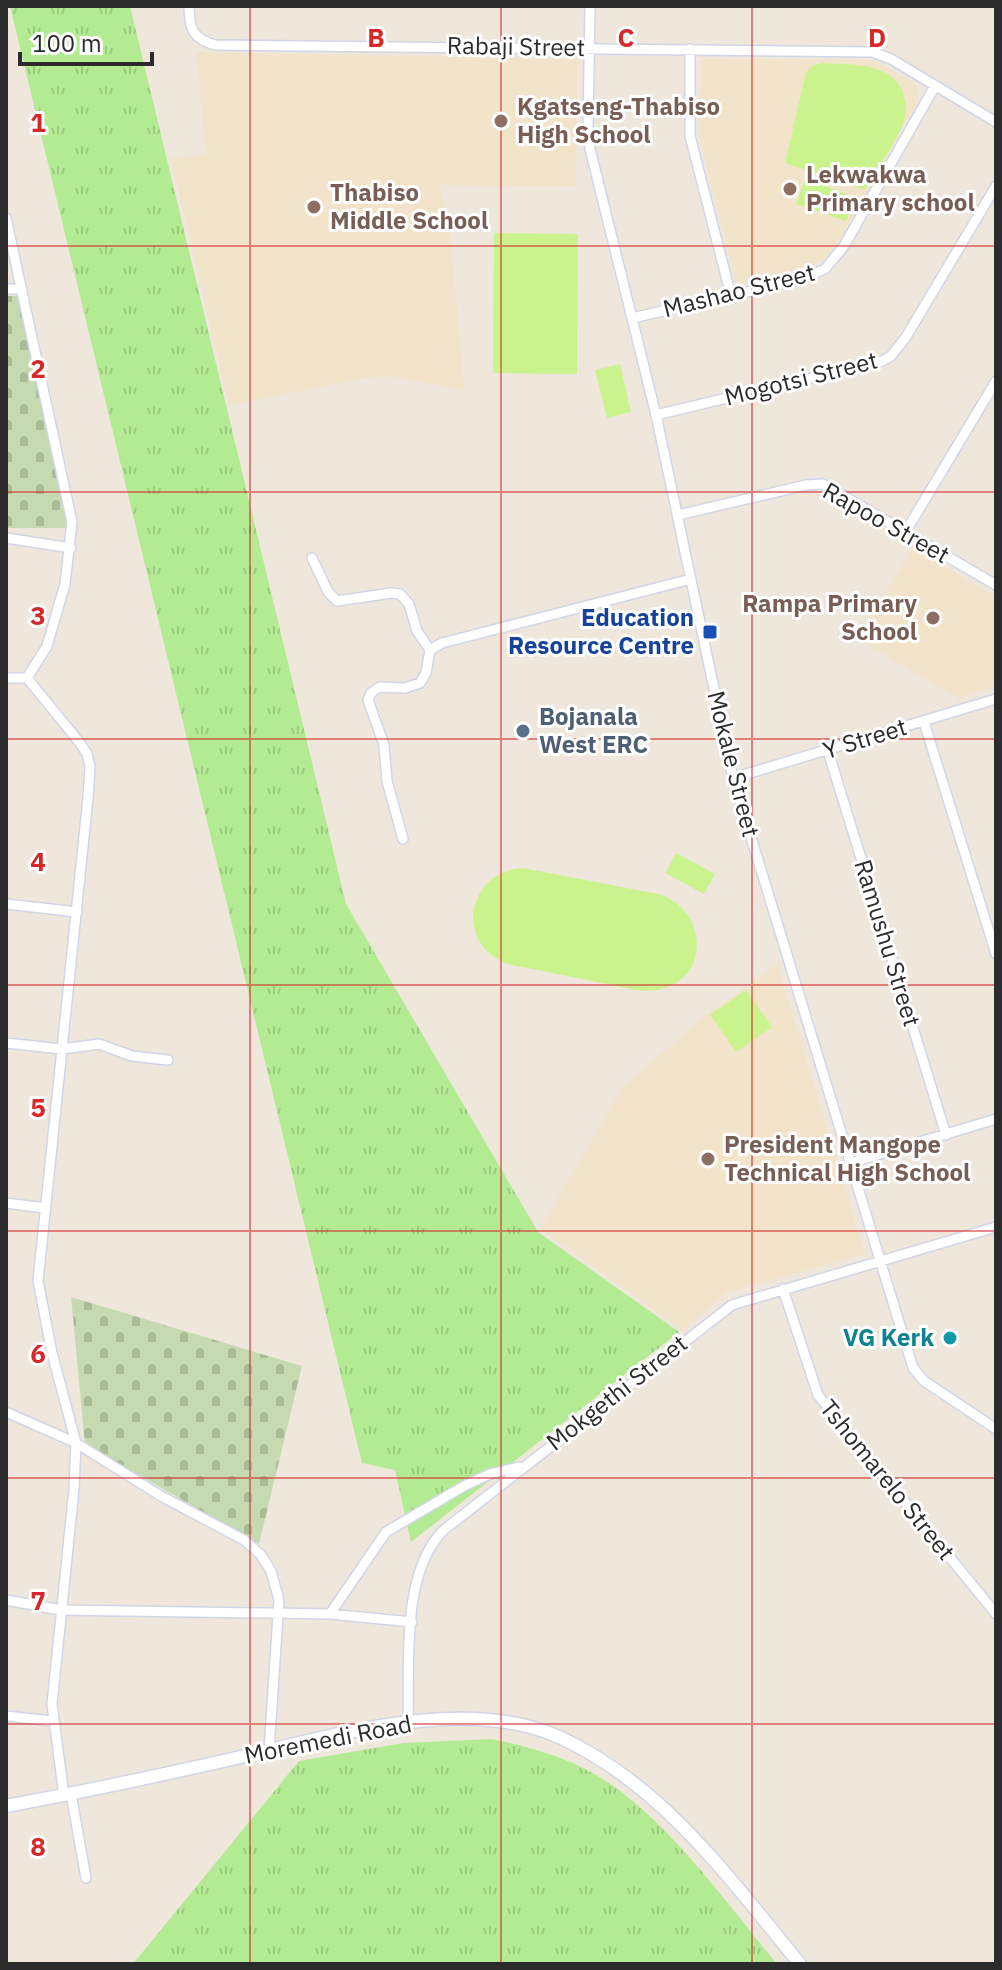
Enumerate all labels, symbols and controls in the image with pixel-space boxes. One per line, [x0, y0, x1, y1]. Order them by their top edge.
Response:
scale bar [20, 16, 152, 66]
text: B [367, 20, 385, 54]
text: C [618, 20, 635, 54]
text: D [868, 20, 886, 54]
text: 100 m [32, 27, 102, 59]
street label: Rabaji Street [447, 29, 585, 63]
place label: Kgatseng-Thabiso High School [517, 90, 720, 150]
text: 1 [30, 105, 46, 139]
marker: Kgatseng-Thabiso High School [492, 112, 510, 130]
place label: Lekwakwa Primary school [806, 158, 975, 218]
place label: Thabiso Middle School [330, 176, 488, 236]
marker: Lekwakwa Primary school [781, 180, 799, 198]
marker: Thabiso Middle School [305, 198, 323, 216]
street label: Mashao Street [659, 256, 818, 324]
street label: Mogotsi Street [721, 344, 881, 412]
text: 2 [30, 351, 46, 385]
street label: Rapoo Street [817, 474, 956, 570]
place label: Rampa Primary School [742, 587, 917, 647]
text: 3 [30, 598, 46, 632]
place label: Education Resource Centre [508, 601, 694, 661]
marker: Rampa Primary School [924, 609, 942, 627]
marker: Education Resource Centre [701, 623, 719, 641]
street label: Mokale Street [700, 687, 768, 840]
place label: Bojanala West ERC [539, 700, 648, 760]
street label: Y Street [819, 710, 910, 766]
marker: Bojanala West ERC [514, 722, 532, 740]
text: 4 [30, 844, 46, 878]
street label: Ramushu Street [847, 855, 929, 1030]
text: 5 [30, 1090, 46, 1124]
place label: President Mangope Technical High School [724, 1128, 970, 1188]
marker: President Mangope Technical High School [699, 1150, 717, 1168]
place label: VG Kerk [843, 1321, 934, 1353]
street label: Mokgethi Street [539, 1327, 693, 1457]
marker: VG Kerk [941, 1329, 959, 1347]
text: 6 [30, 1336, 46, 1370]
street label: Tshomarelo Street [813, 1392, 962, 1566]
text: 7 [30, 1583, 46, 1617]
street label: Moremedi Road [241, 1707, 414, 1771]
text: 8 [30, 1829, 46, 1863]

